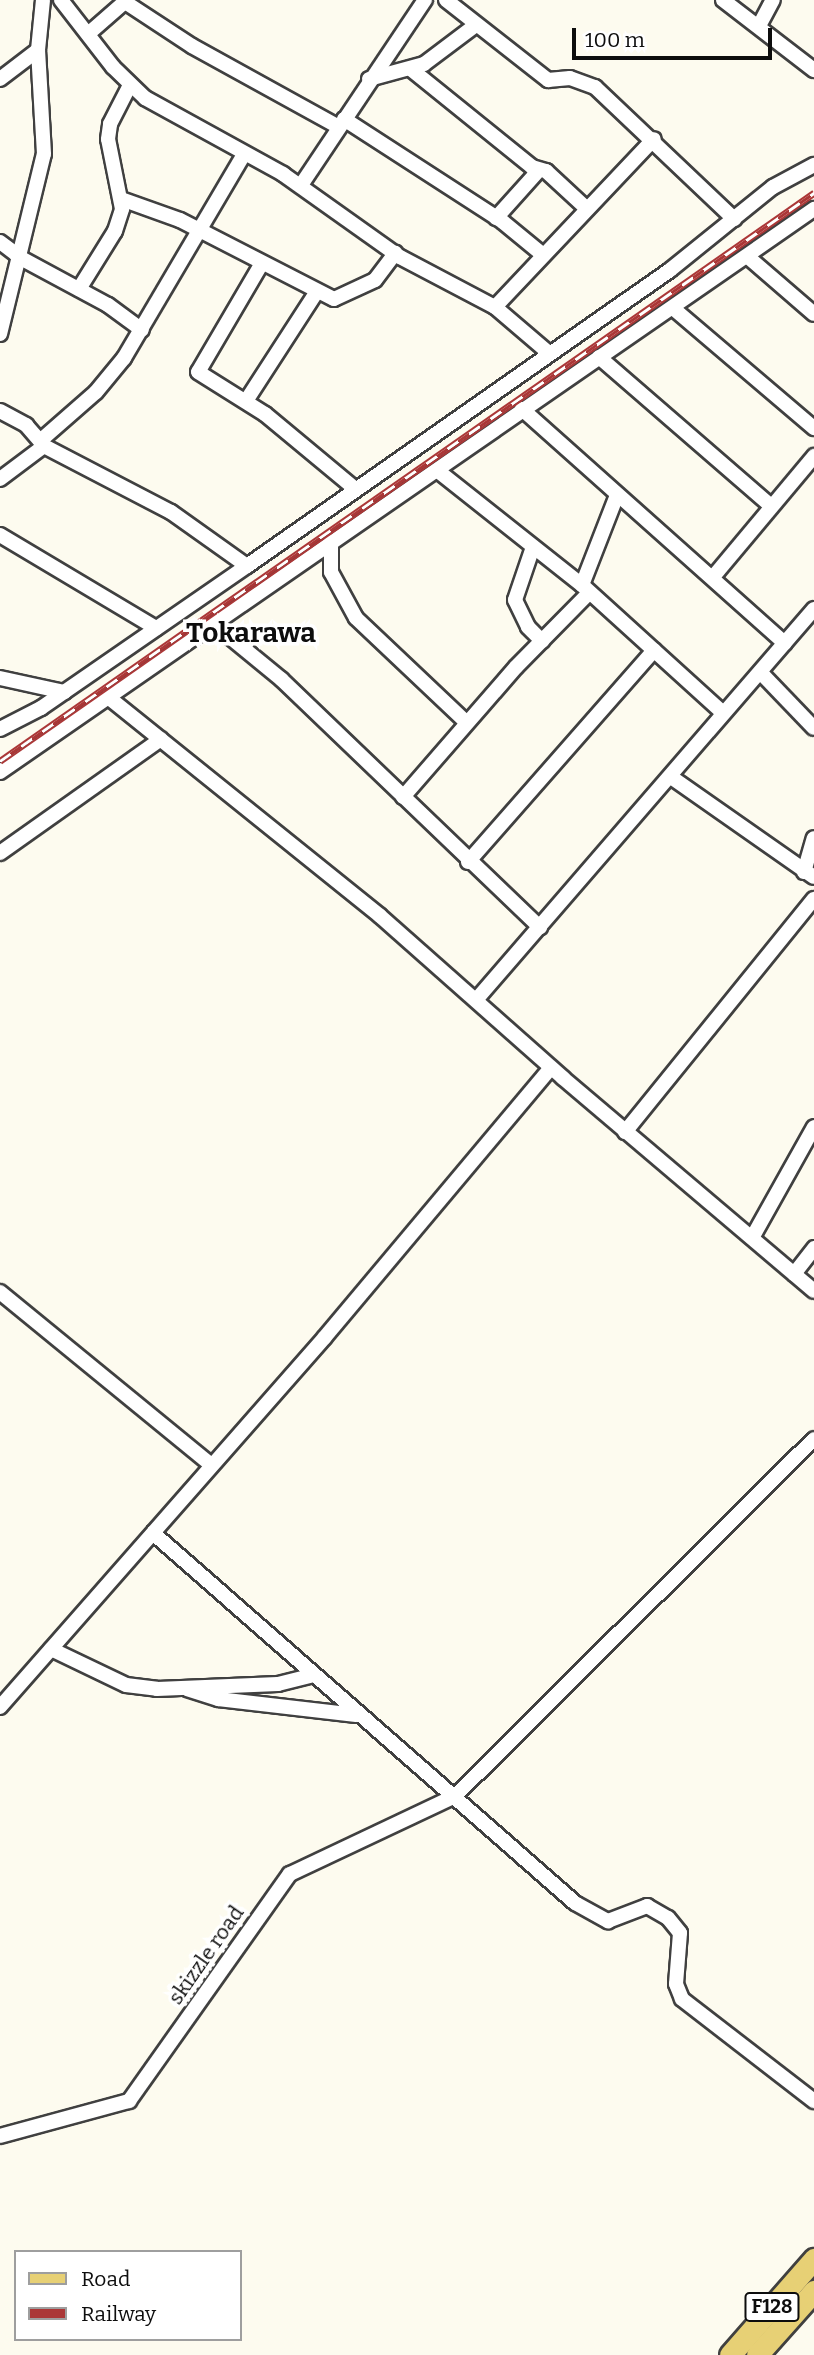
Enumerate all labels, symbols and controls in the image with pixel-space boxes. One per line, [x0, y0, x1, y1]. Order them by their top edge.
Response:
scale bar [576, 14, 776, 58]
text: 100 m [585, 27, 645, 53]
district label: Tokarawa [186, 616, 316, 650]
street label: skizzle road [163, 1901, 249, 2009]
legend [14, 2250, 242, 2341]
text: Road [81, 2266, 130, 2292]
road number: F128 [744, 2292, 800, 2322]
text: Railway [81, 2301, 156, 2327]

